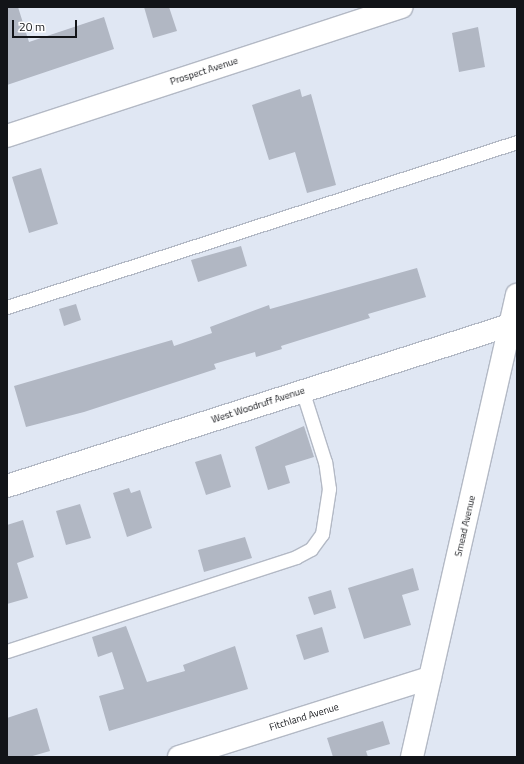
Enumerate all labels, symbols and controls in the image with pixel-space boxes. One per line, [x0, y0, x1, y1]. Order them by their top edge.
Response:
scale bar [14, 12, 79, 38]
text: 20 m [19, 17, 45, 36]
street label: Prospect Avenue [168, 54, 240, 88]
street label: West Woodruff Avenue [210, 384, 306, 426]
street label: Smead Avenue [452, 494, 478, 558]
street label: Fitchland Avenue [268, 701, 340, 733]

